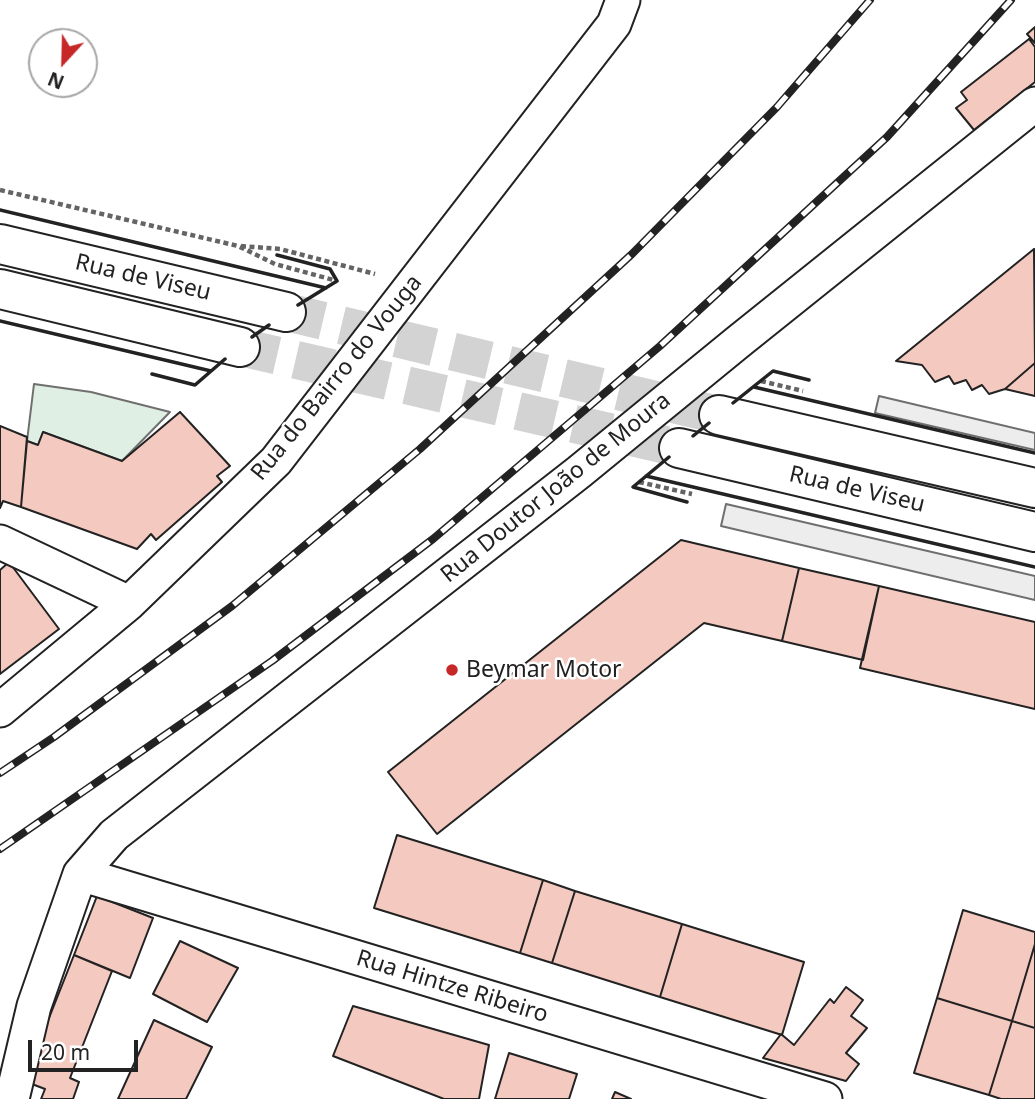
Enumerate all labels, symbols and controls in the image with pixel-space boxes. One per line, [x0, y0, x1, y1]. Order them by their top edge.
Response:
north arrow [28, 28, 98, 98]
text: N [44, 66, 68, 96]
street label: Rua de Viseu [72, 249, 214, 307]
street label: Rua do Bairro do Vouga [246, 270, 428, 486]
street label: Rua Doutor João de Moura [436, 387, 676, 589]
street label: Rua de Viseu [786, 461, 928, 519]
place label: Beymar Motor [466, 656, 622, 684]
marker: Beymar Motor [444, 662, 460, 678]
street label: Rua Hintze Ribeiro [353, 945, 551, 1029]
scale bar [32, 1026, 142, 1070]
text: 20 m [41, 1038, 90, 1066]

